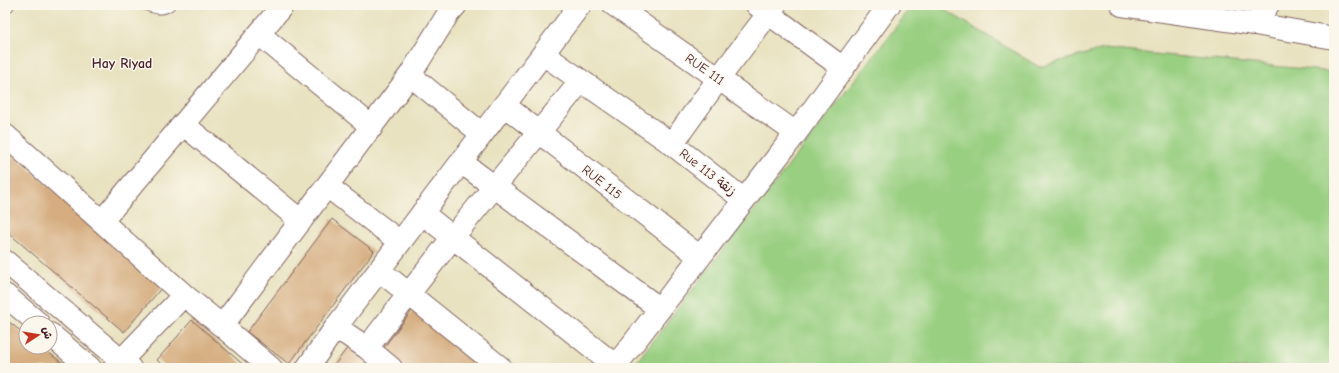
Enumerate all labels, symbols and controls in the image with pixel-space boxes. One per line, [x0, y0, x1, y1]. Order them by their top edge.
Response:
street label: RUE 111 [683, 50, 727, 88]
district label: Hay Riyad [92, 55, 152, 72]
street label: Rue 113 زنقة [676, 145, 739, 200]
street label: RUE 115 [579, 162, 625, 202]
north arrow [18, 315, 58, 355]
text: ش [40, 326, 55, 340]

